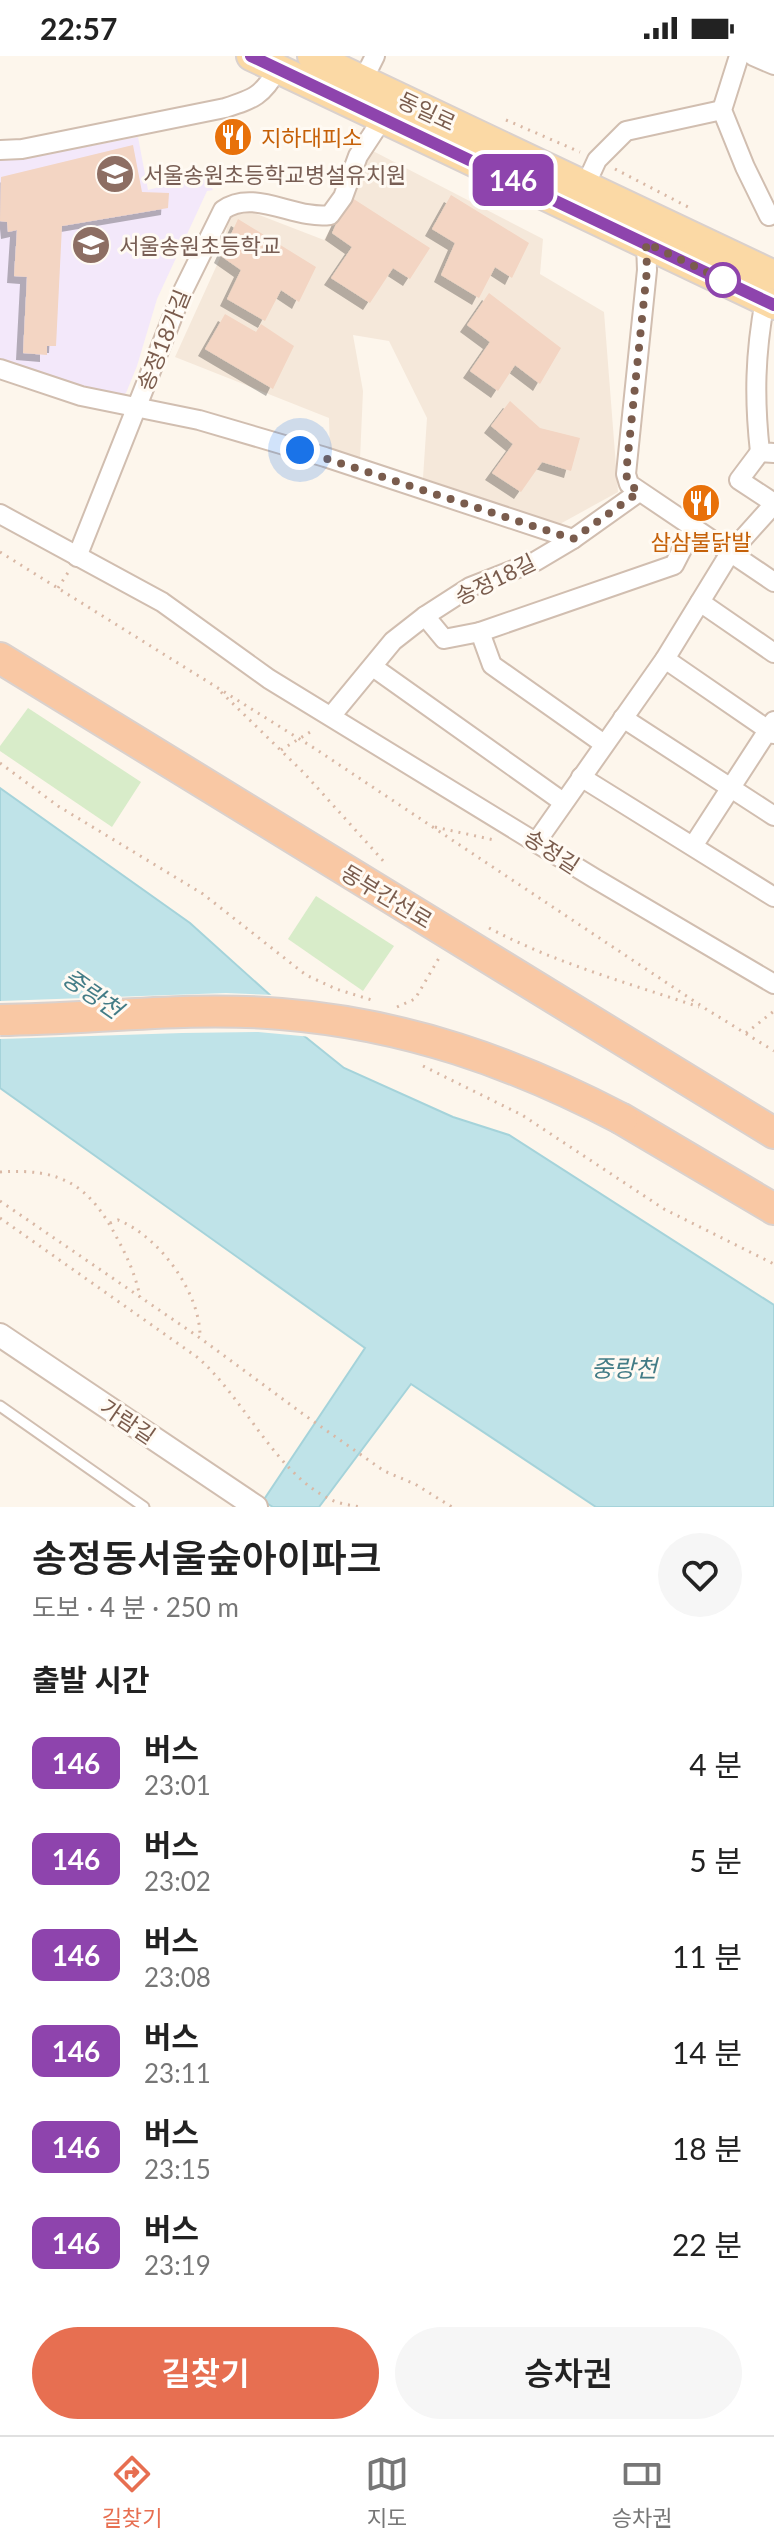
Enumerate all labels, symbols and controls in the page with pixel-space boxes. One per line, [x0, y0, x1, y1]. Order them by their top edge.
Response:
text: 22:57 [40, 10, 117, 46]
street label: 동일로 [394, 86, 460, 136]
restaurant icon: 지하대피소 [212, 116, 254, 158]
place label: 지하대피소 [261, 124, 362, 151]
school or university icon: 서울송원초등학교병설유치원 [94, 153, 136, 195]
line badge: 146 [467, 154, 559, 206]
place label: 서울송원초등학교병설유치원 [143, 161, 406, 188]
text: 146 [489, 163, 537, 197]
school or university icon: 서울송원초등학교 [70, 224, 112, 266]
place label: 서울송원초등학교 [119, 232, 281, 259]
unlabelled marker [706, 263, 740, 297]
street label: 송정18가길 [131, 286, 195, 394]
your location [280, 430, 320, 470]
restaurant icon: 삼삼불닭발 [680, 482, 722, 524]
place label: 삼삼불닭발 [650, 528, 752, 555]
street label: 송정18길 [450, 548, 540, 610]
street label: 송정길 [519, 823, 585, 879]
street label: 동부간선로 [337, 858, 437, 934]
water label: 중랑천 [58, 962, 131, 1026]
water label: 중랑천 [591, 1353, 660, 1382]
street label: 가람길 [95, 1393, 161, 1449]
button: heart [658, 1533, 742, 1617]
text: 송정동서울숲아이파크 [32, 1534, 382, 1580]
text: 도보 · 4 분 · 250 m [32, 1591, 239, 1623]
text: 출발 시간 [32, 1661, 150, 1697]
text: 버스 [144, 1730, 199, 1766]
text: 146 [52, 1746, 100, 1780]
text: 4 분 [689, 1746, 742, 1782]
text: 23:01 [144, 1769, 211, 1801]
text: 버스 [144, 1826, 199, 1862]
text: 146 [52, 1842, 100, 1876]
text: 5 분 [689, 1842, 742, 1878]
text: 23:02 [144, 1865, 211, 1897]
text: 버스 [144, 1922, 199, 1958]
text: 146 [52, 1938, 100, 1972]
text: 11 분 [672, 1938, 742, 1974]
text: 23:08 [144, 1961, 211, 1993]
text: 버스 [144, 2018, 199, 2054]
text: 146 [52, 2034, 100, 2068]
text: 14 분 [672, 2034, 742, 2070]
text: 23:11 [144, 2057, 211, 2089]
text: 버스 [144, 2114, 199, 2150]
text: 146 [52, 2130, 100, 2164]
text: 18 분 [672, 2130, 742, 2166]
text: 23:15 [144, 2153, 211, 2185]
text: 버스 [144, 2210, 199, 2246]
text: 146 [52, 2226, 100, 2260]
text: 22 분 [672, 2226, 742, 2262]
text: 23:19 [144, 2249, 211, 2281]
button: 길찾기 [32, 2327, 379, 2419]
button: 승차권 [395, 2327, 742, 2419]
tab: 길찾기 [101, 2452, 162, 2532]
tab: 지도 [365, 2452, 409, 2532]
tab: 승차권 [612, 2452, 673, 2532]

